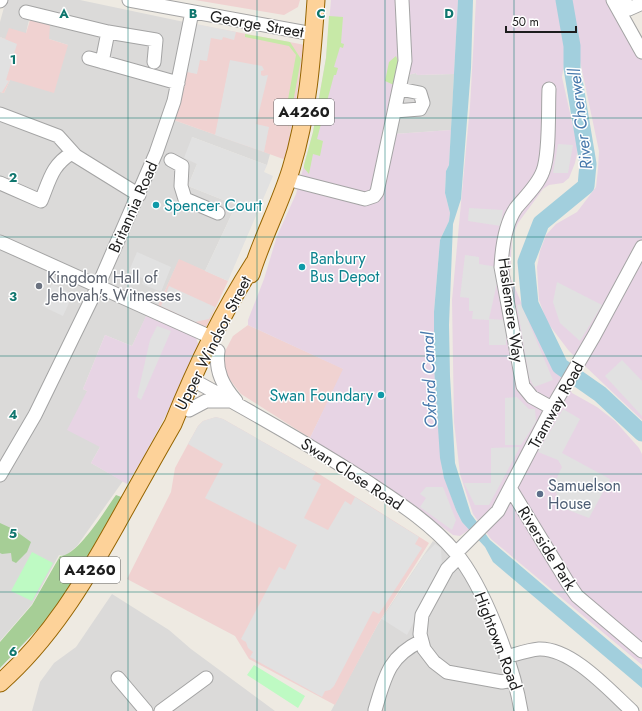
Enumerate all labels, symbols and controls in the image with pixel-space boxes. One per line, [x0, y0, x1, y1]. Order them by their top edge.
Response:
text: A [58, 4, 69, 23]
text: B [189, 4, 198, 23]
street label: George Street [208, 4, 306, 44]
text: C [316, 4, 326, 23]
text: D [444, 4, 454, 23]
scale bar [506, 8, 576, 34]
text: 50 m [512, 13, 539, 31]
text: 1 [10, 50, 16, 69]
water label: River Cherwell [562, 66, 598, 171]
road number: A4260 [274, 99, 334, 125]
street label: Britannia Road [103, 158, 163, 256]
text: 2 [9, 168, 17, 187]
place label: Spencer Court [164, 194, 262, 217]
marker: Spencer Court [151, 200, 161, 210]
place label: Banbury Bus Depot [310, 247, 380, 288]
street label: Haslemere Way [492, 256, 530, 365]
marker: Banbury Bus Depot [297, 262, 307, 272]
place label: Kingdom Hall of Jehovah's Witnesses [45, 266, 181, 307]
street label: Upper Windsor Street [169, 272, 257, 414]
marker: Kingdom Hall of Jehovah's Witnesses [34, 281, 44, 291]
text: 3 [9, 287, 17, 306]
water label: Oxford Canal [415, 330, 443, 429]
street label: Tramway Road [523, 357, 589, 453]
place label: Swan Foundary [270, 384, 374, 407]
marker: Swan Foundary [376, 390, 386, 400]
text: 4 [8, 405, 18, 424]
street label: Swan Close Road [296, 432, 408, 516]
place label: Samuelson House [548, 474, 621, 515]
marker: Samuelson House [535, 489, 545, 499]
street label: Riverside Park [512, 502, 582, 595]
text: 5 [9, 524, 17, 543]
road number: A4260 [60, 557, 120, 583]
street label: Hightown Road [469, 588, 527, 694]
text: 6 [9, 642, 18, 661]

